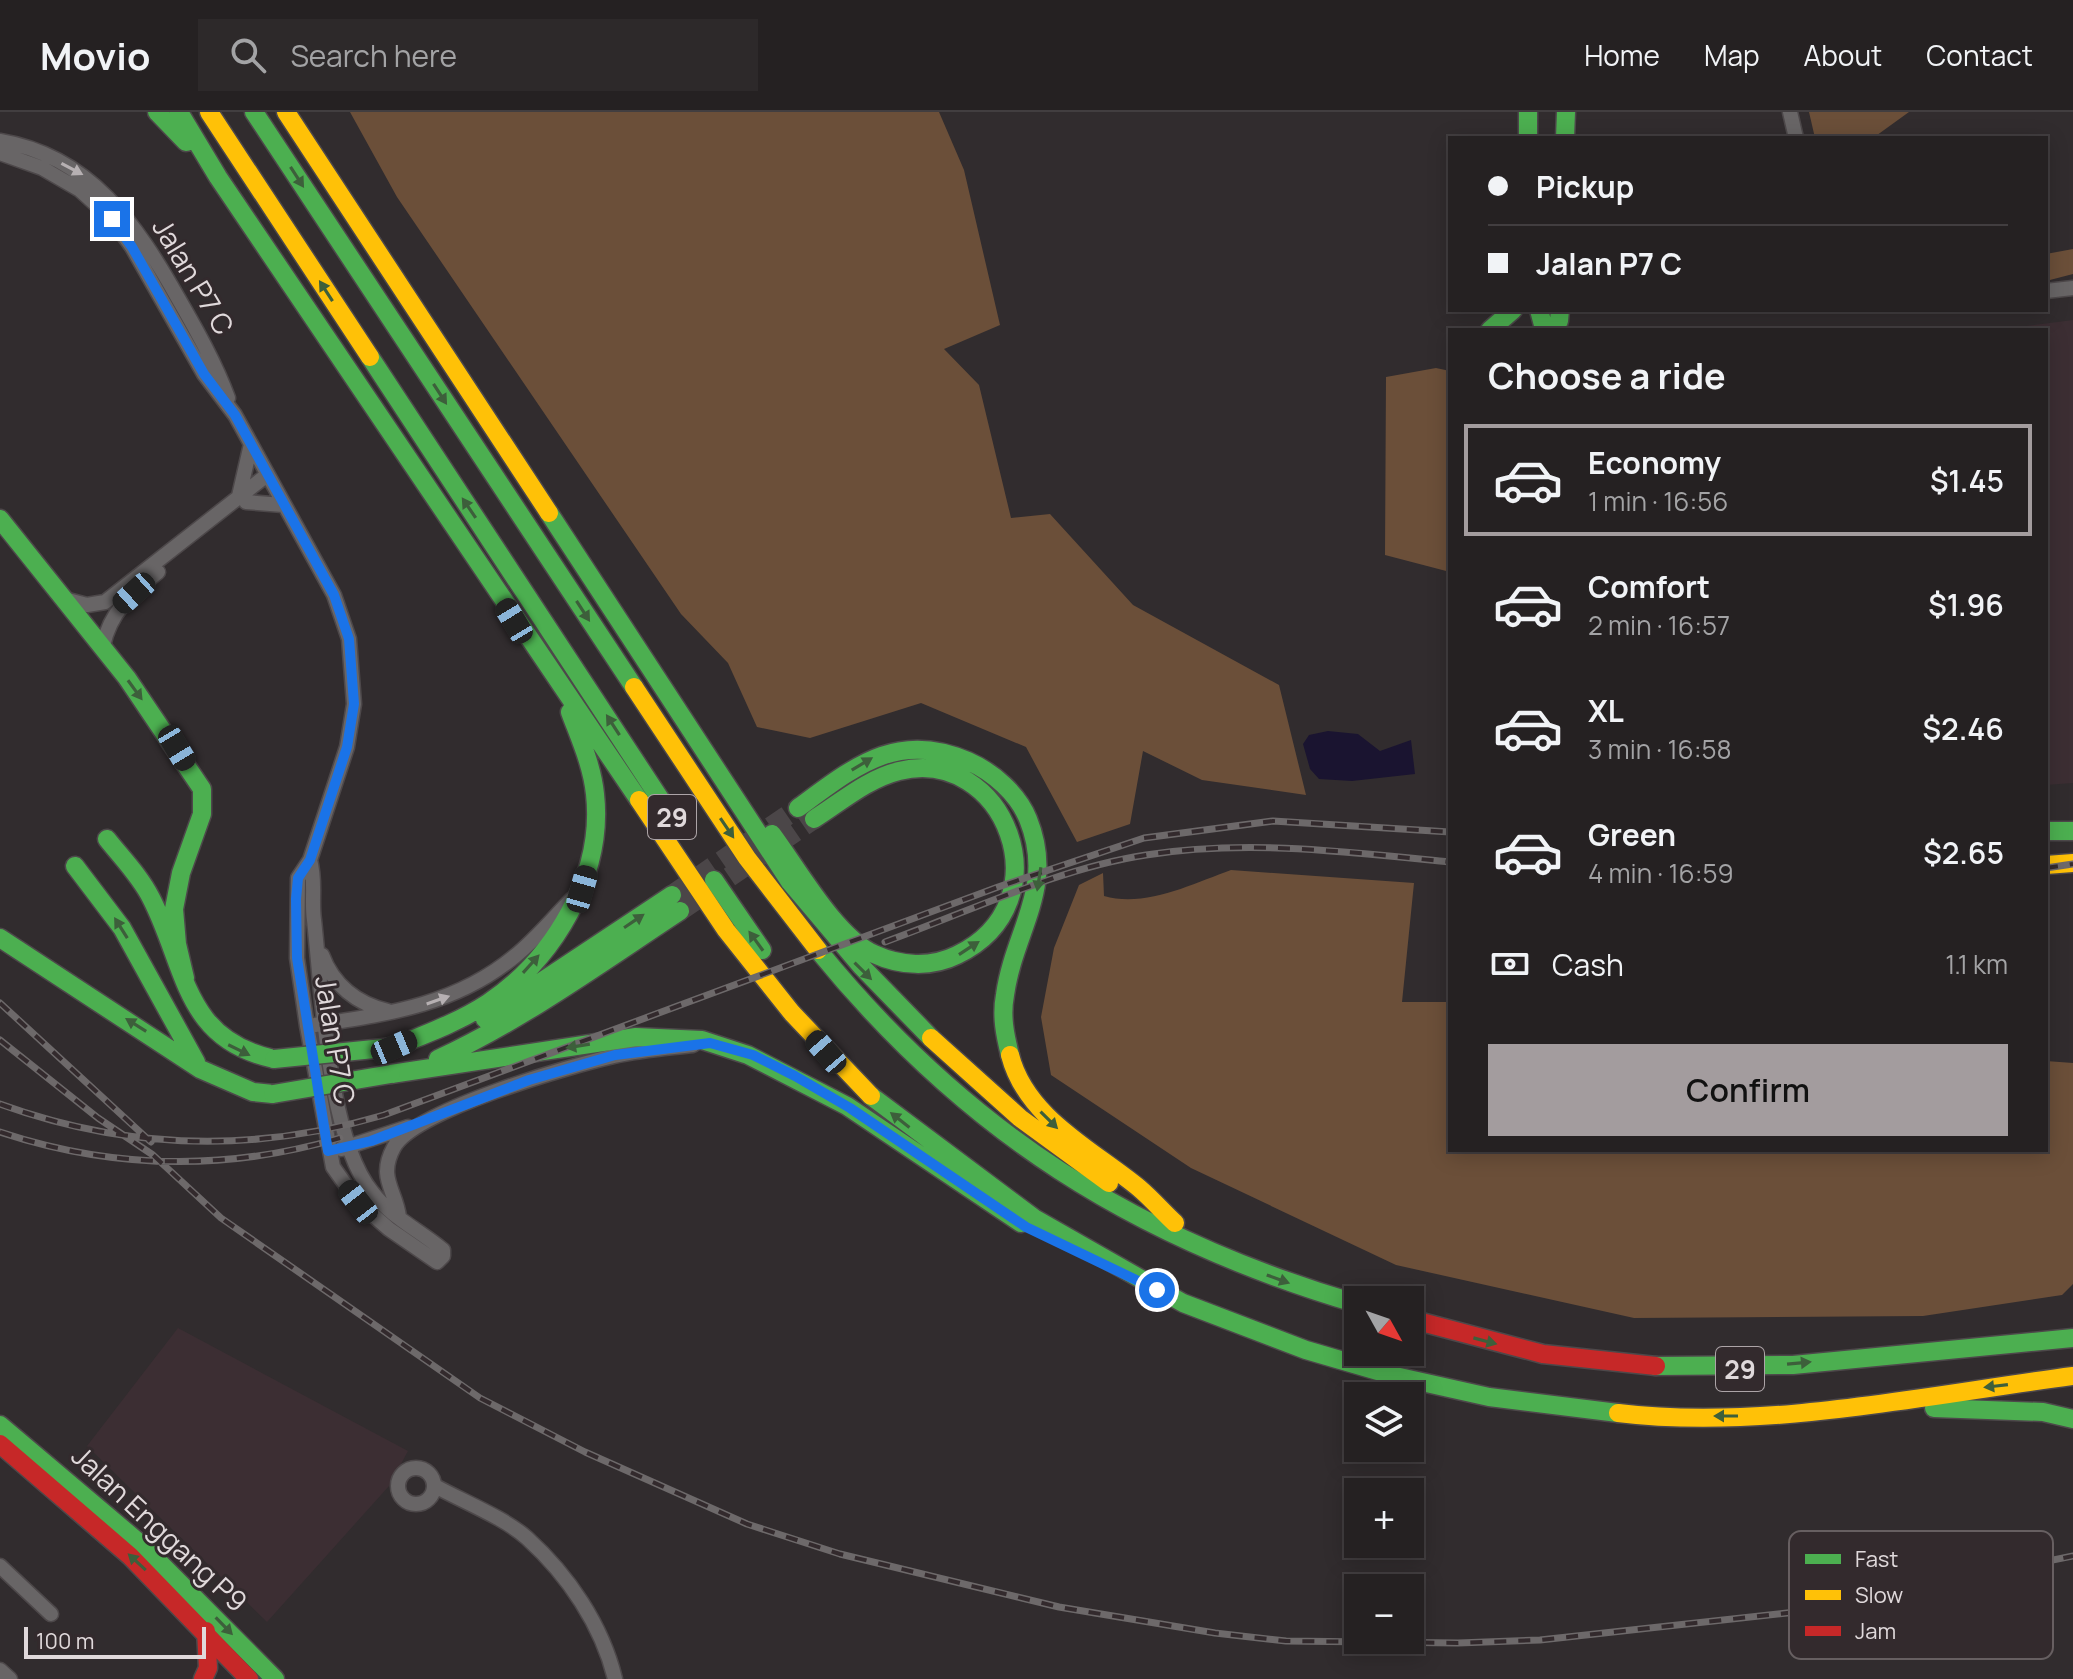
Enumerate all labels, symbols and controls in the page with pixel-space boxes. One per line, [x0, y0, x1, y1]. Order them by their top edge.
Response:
search box [198, 19, 758, 91]
text: Movio [40, 29, 150, 81]
icon: search [226, 33, 270, 77]
text: Search here [290, 35, 457, 76]
text: Home [1584, 36, 1660, 74]
text: Map [1704, 36, 1760, 74]
text: About [1804, 36, 1882, 74]
text: Contact [1926, 36, 2033, 74]
one-way arrow [61, 162, 84, 175]
one-way arrow [289, 166, 303, 188]
text: Pickup [1536, 166, 1634, 207]
route end [94, 201, 130, 237]
street label: Jalan P7 C [144, 211, 244, 341]
text: Jalan P7 C [1536, 243, 1682, 284]
one-way arrow [319, 280, 334, 301]
text: Choose a ride [1488, 351, 1726, 400]
one-way arrow [432, 384, 447, 405]
text: Economy [1588, 442, 1721, 483]
icon: car [1492, 444, 1564, 516]
text: $1.45 [1930, 460, 2004, 501]
text: 1 min · 16:56 [1588, 483, 1728, 519]
one-way arrow [462, 497, 477, 518]
text: Comfort [1588, 566, 1710, 607]
car [108, 568, 160, 618]
icon: car [1492, 568, 1564, 640]
text: $1.96 [1928, 584, 2004, 625]
car [491, 594, 537, 648]
one-way arrow [575, 601, 590, 622]
text: 2 min · 16:57 [1588, 607, 1730, 643]
one-way arrow [127, 679, 143, 700]
text: XL [1588, 690, 1624, 731]
icon: car [1492, 692, 1564, 764]
text: $2.46 [1923, 708, 2004, 749]
one-way arrow [605, 714, 620, 735]
car [154, 721, 200, 775]
text: 3 min · 16:58 [1588, 731, 1732, 767]
one-way arrow [851, 757, 873, 771]
road number: 29 [648, 795, 696, 839]
text: Green [1588, 814, 1676, 855]
icon: car [1492, 816, 1564, 888]
one-way arrow [719, 817, 734, 838]
text: $2.65 [1923, 832, 2004, 873]
text: 4 min · 16:59 [1588, 855, 1734, 891]
car [564, 863, 600, 915]
one-way arrow [1032, 866, 1045, 891]
one-way arrow [623, 914, 644, 929]
one-way arrow [114, 917, 128, 939]
one-way arrow [749, 931, 764, 952]
one-way arrow [958, 942, 980, 956]
icon: cash [1488, 942, 1532, 986]
text: Cash [1552, 944, 1624, 985]
text: 1.1 km [1945, 946, 2008, 982]
one-way arrow [521, 955, 539, 974]
one-way arrow [854, 961, 872, 980]
street label: Jalan P7 C [307, 973, 365, 1107]
one-way arrow [426, 994, 450, 1006]
one-way arrow [125, 1019, 147, 1033]
car [801, 1026, 851, 1078]
car [367, 1027, 421, 1067]
one-way arrow [565, 1040, 590, 1053]
one-way arrow [227, 1043, 250, 1057]
button: Confirm [1488, 1044, 2008, 1136]
one-way arrow [1039, 1110, 1058, 1128]
one-way arrow [890, 1112, 910, 1128]
car [334, 1176, 382, 1228]
route start [1139, 1272, 1175, 1308]
one-way arrow [1267, 1273, 1291, 1286]
north arrow [1344, 1286, 1424, 1366]
map controls [1344, 1286, 1424, 1654]
one-way arrow [1473, 1335, 1498, 1347]
road number: 29 [1716, 1347, 1764, 1391]
one-way arrow [1786, 1357, 1811, 1370]
one-way arrow [1983, 1380, 2008, 1393]
button: layers [1344, 1382, 1424, 1462]
one-way arrow [1713, 1410, 1738, 1422]
street label: Jalan Enggang P9 [64, 1437, 256, 1619]
button: + [1344, 1478, 1424, 1558]
legend [1789, 1531, 2053, 1659]
text: Fast [1855, 1544, 1898, 1574]
one-way arrow [128, 1553, 147, 1571]
button: − [1344, 1574, 1424, 1654]
text: Slow [1855, 1580, 1903, 1610]
one-way arrow [215, 1616, 233, 1635]
text: Jam [1855, 1616, 1896, 1646]
scale bar [24, 1623, 206, 1659]
text: 100 m [36, 1626, 94, 1656]

